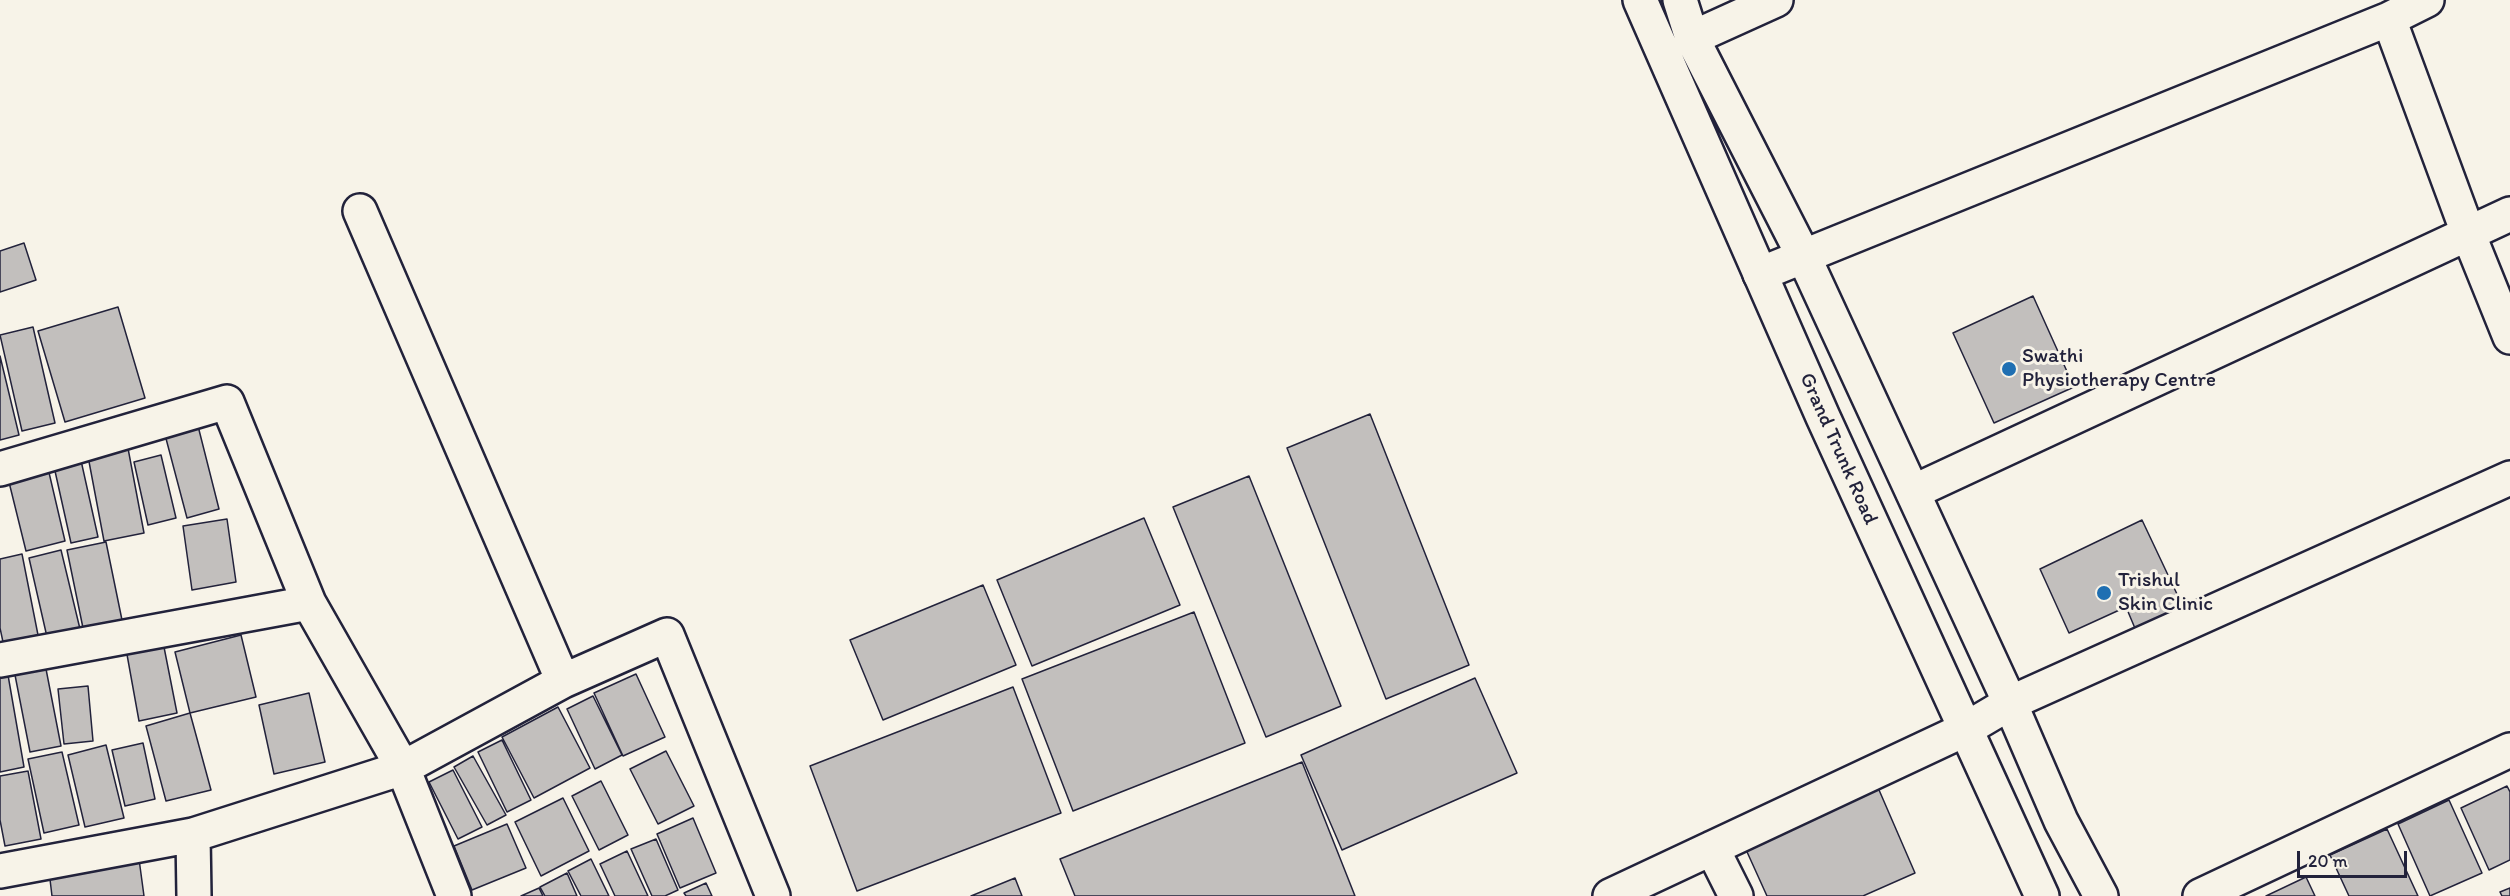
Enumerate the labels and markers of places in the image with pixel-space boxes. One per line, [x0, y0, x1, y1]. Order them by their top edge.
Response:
place label: Swathi Physiotherapy Centre [2022, 344, 2216, 394]
marker: Swathi Physiotherapy Centre [2000, 360, 2018, 378]
place label: Trishul Skin Clinic [2118, 568, 2213, 618]
marker: Trishul Skin Clinic [2095, 584, 2113, 602]

